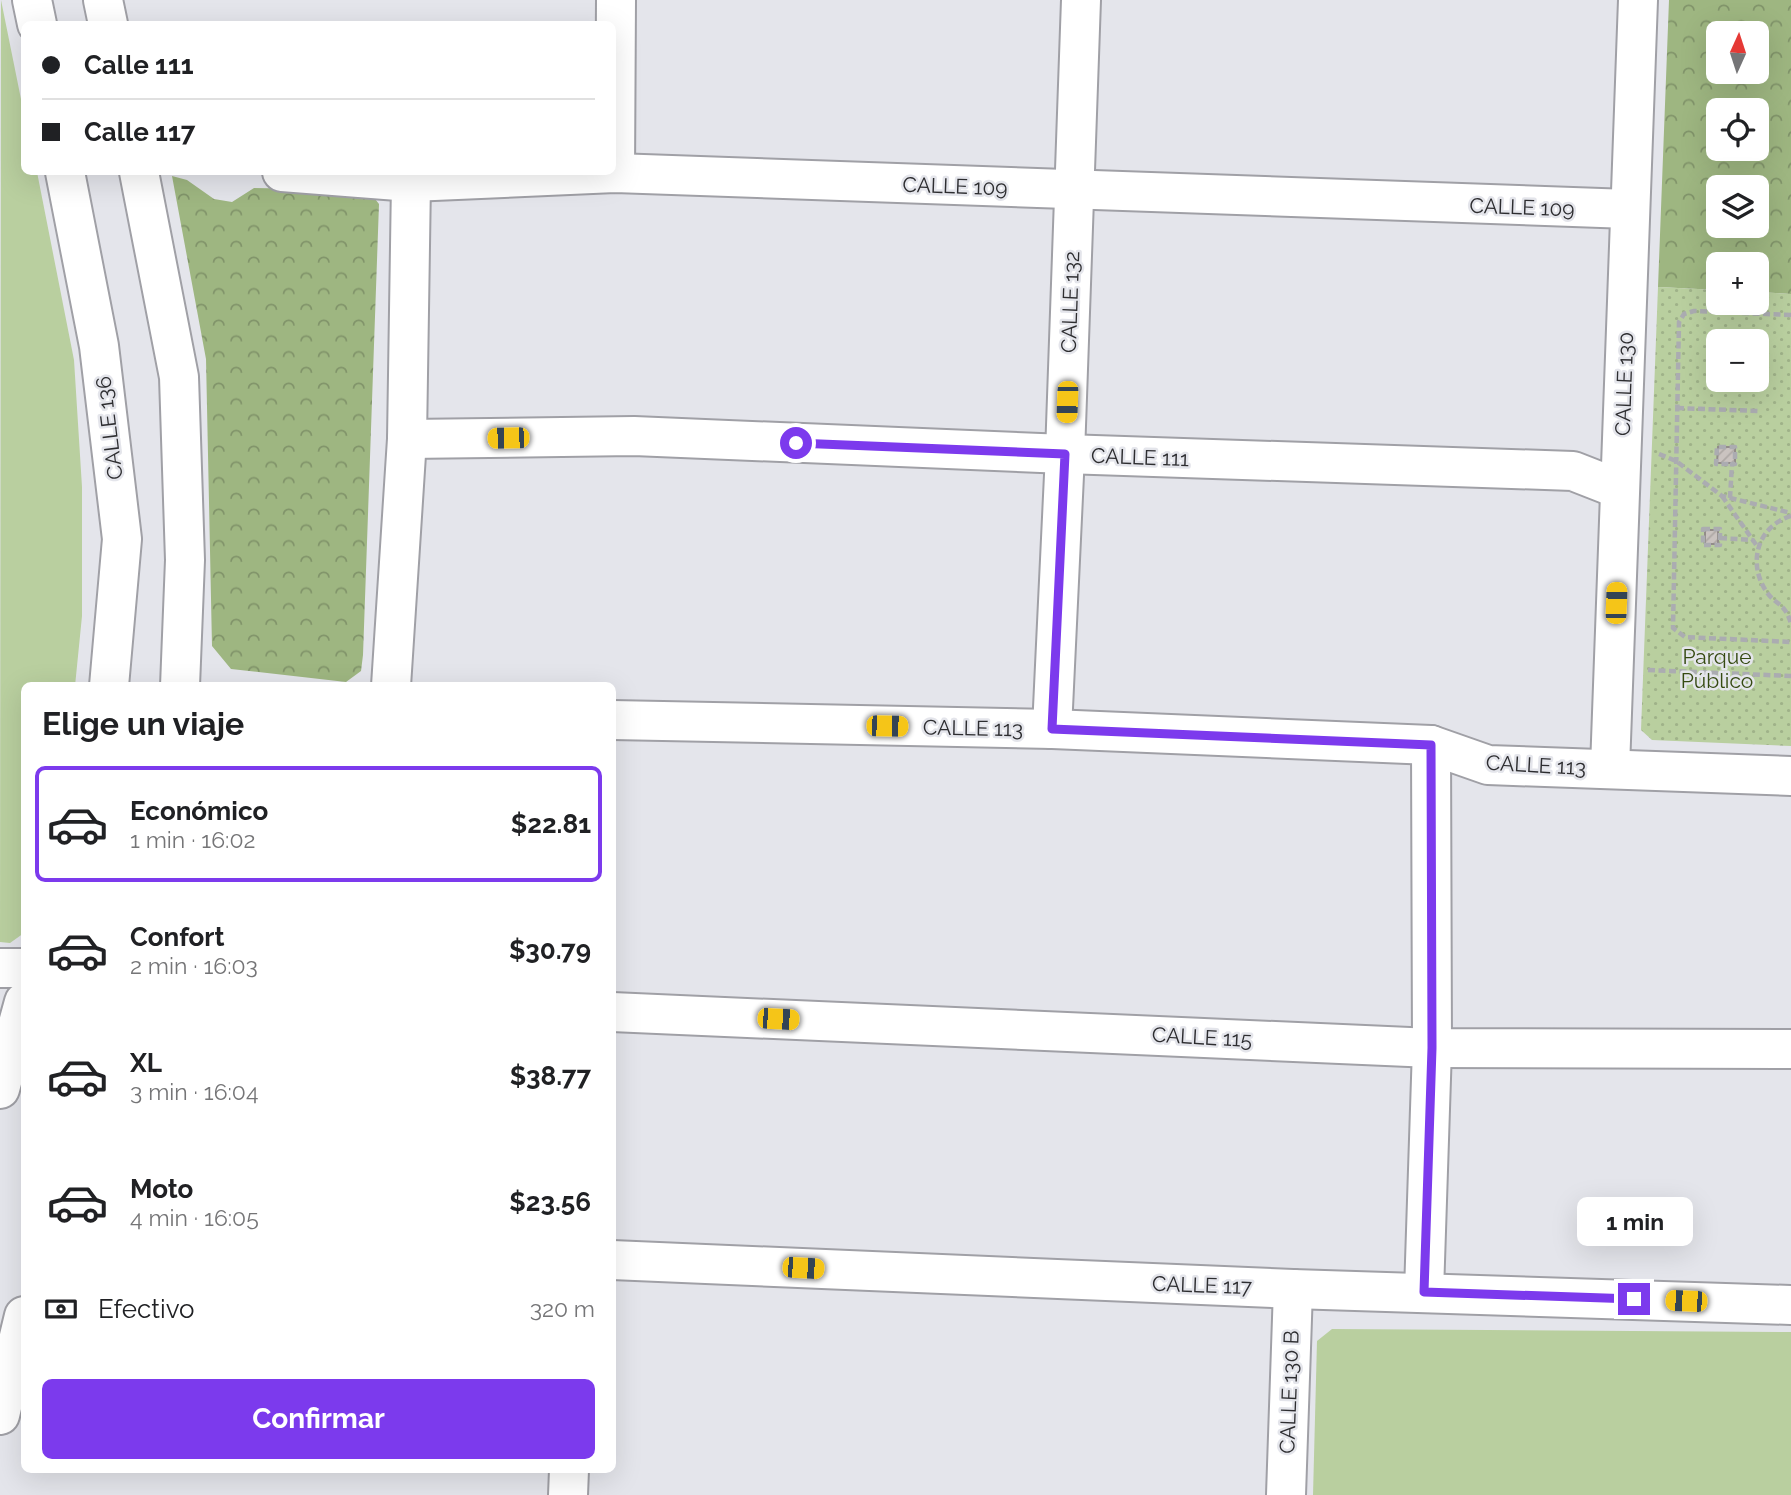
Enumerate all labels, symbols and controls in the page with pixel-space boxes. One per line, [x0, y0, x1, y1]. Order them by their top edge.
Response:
north arrow [1706, 21, 1769, 84]
map controls [1706, 21, 1769, 392]
text: Calle 111 [84, 50, 194, 80]
button: locate [1706, 98, 1769, 161]
text: Calle 117 [84, 117, 195, 147]
street label: CALLE 109 [902, 172, 1008, 200]
button: layers [1706, 175, 1769, 238]
street label: CALLE 109 [1469, 193, 1575, 221]
street label: CALLE 132 [1056, 251, 1084, 353]
button: + [1706, 252, 1769, 315]
button: − [1706, 329, 1769, 392]
street label: CALLE 130 [1610, 332, 1638, 436]
street label: CALLE 136 [90, 375, 128, 481]
car [1056, 381, 1079, 423]
car [487, 427, 530, 449]
route start [780, 427, 812, 459]
street label: CALLE 111 [1091, 443, 1189, 471]
car [1605, 582, 1628, 624]
park label: Parque Público [1681, 644, 1753, 693]
text: Elige un viaje [42, 705, 244, 742]
car [866, 715, 909, 737]
street label: CALLE 113 [923, 715, 1023, 741]
street label: CALLE 113 [1485, 750, 1587, 780]
icon: car [46, 793, 109, 856]
text: Económico [130, 796, 268, 826]
text: $22.81 [511, 809, 591, 839]
text: 1 min · 16:02 [130, 826, 255, 853]
icon: car [46, 919, 109, 982]
text: Confort [130, 922, 224, 952]
text: $30.79 [509, 935, 591, 965]
text: 2 min · 16:03 [130, 952, 258, 979]
car [757, 1007, 800, 1031]
street label: CALLE 115 [1151, 1022, 1253, 1052]
icon: car [46, 1045, 109, 1108]
text: XL [130, 1048, 162, 1078]
text: $38.77 [510, 1061, 591, 1091]
text: 3 min · 16:04 [130, 1078, 258, 1105]
icon: car [46, 1171, 109, 1234]
text: Moto [130, 1174, 193, 1204]
text: $23.56 [509, 1187, 591, 1217]
callout: 1 min [1576, 1198, 1692, 1246]
text: 4 min · 16:05 [130, 1204, 259, 1231]
text: 1 min [1606, 1208, 1664, 1235]
car [782, 1256, 825, 1280]
street label: CALLE 117 [1152, 1271, 1253, 1299]
route end [1618, 1283, 1650, 1315]
icon: cash [42, 1290, 80, 1328]
car [1665, 1290, 1708, 1312]
text: Efectivo [98, 1294, 195, 1324]
text: 320 m [530, 1295, 595, 1322]
street label: CALLE 130 B [1274, 1330, 1304, 1454]
button: Confirmar [42, 1379, 595, 1459]

